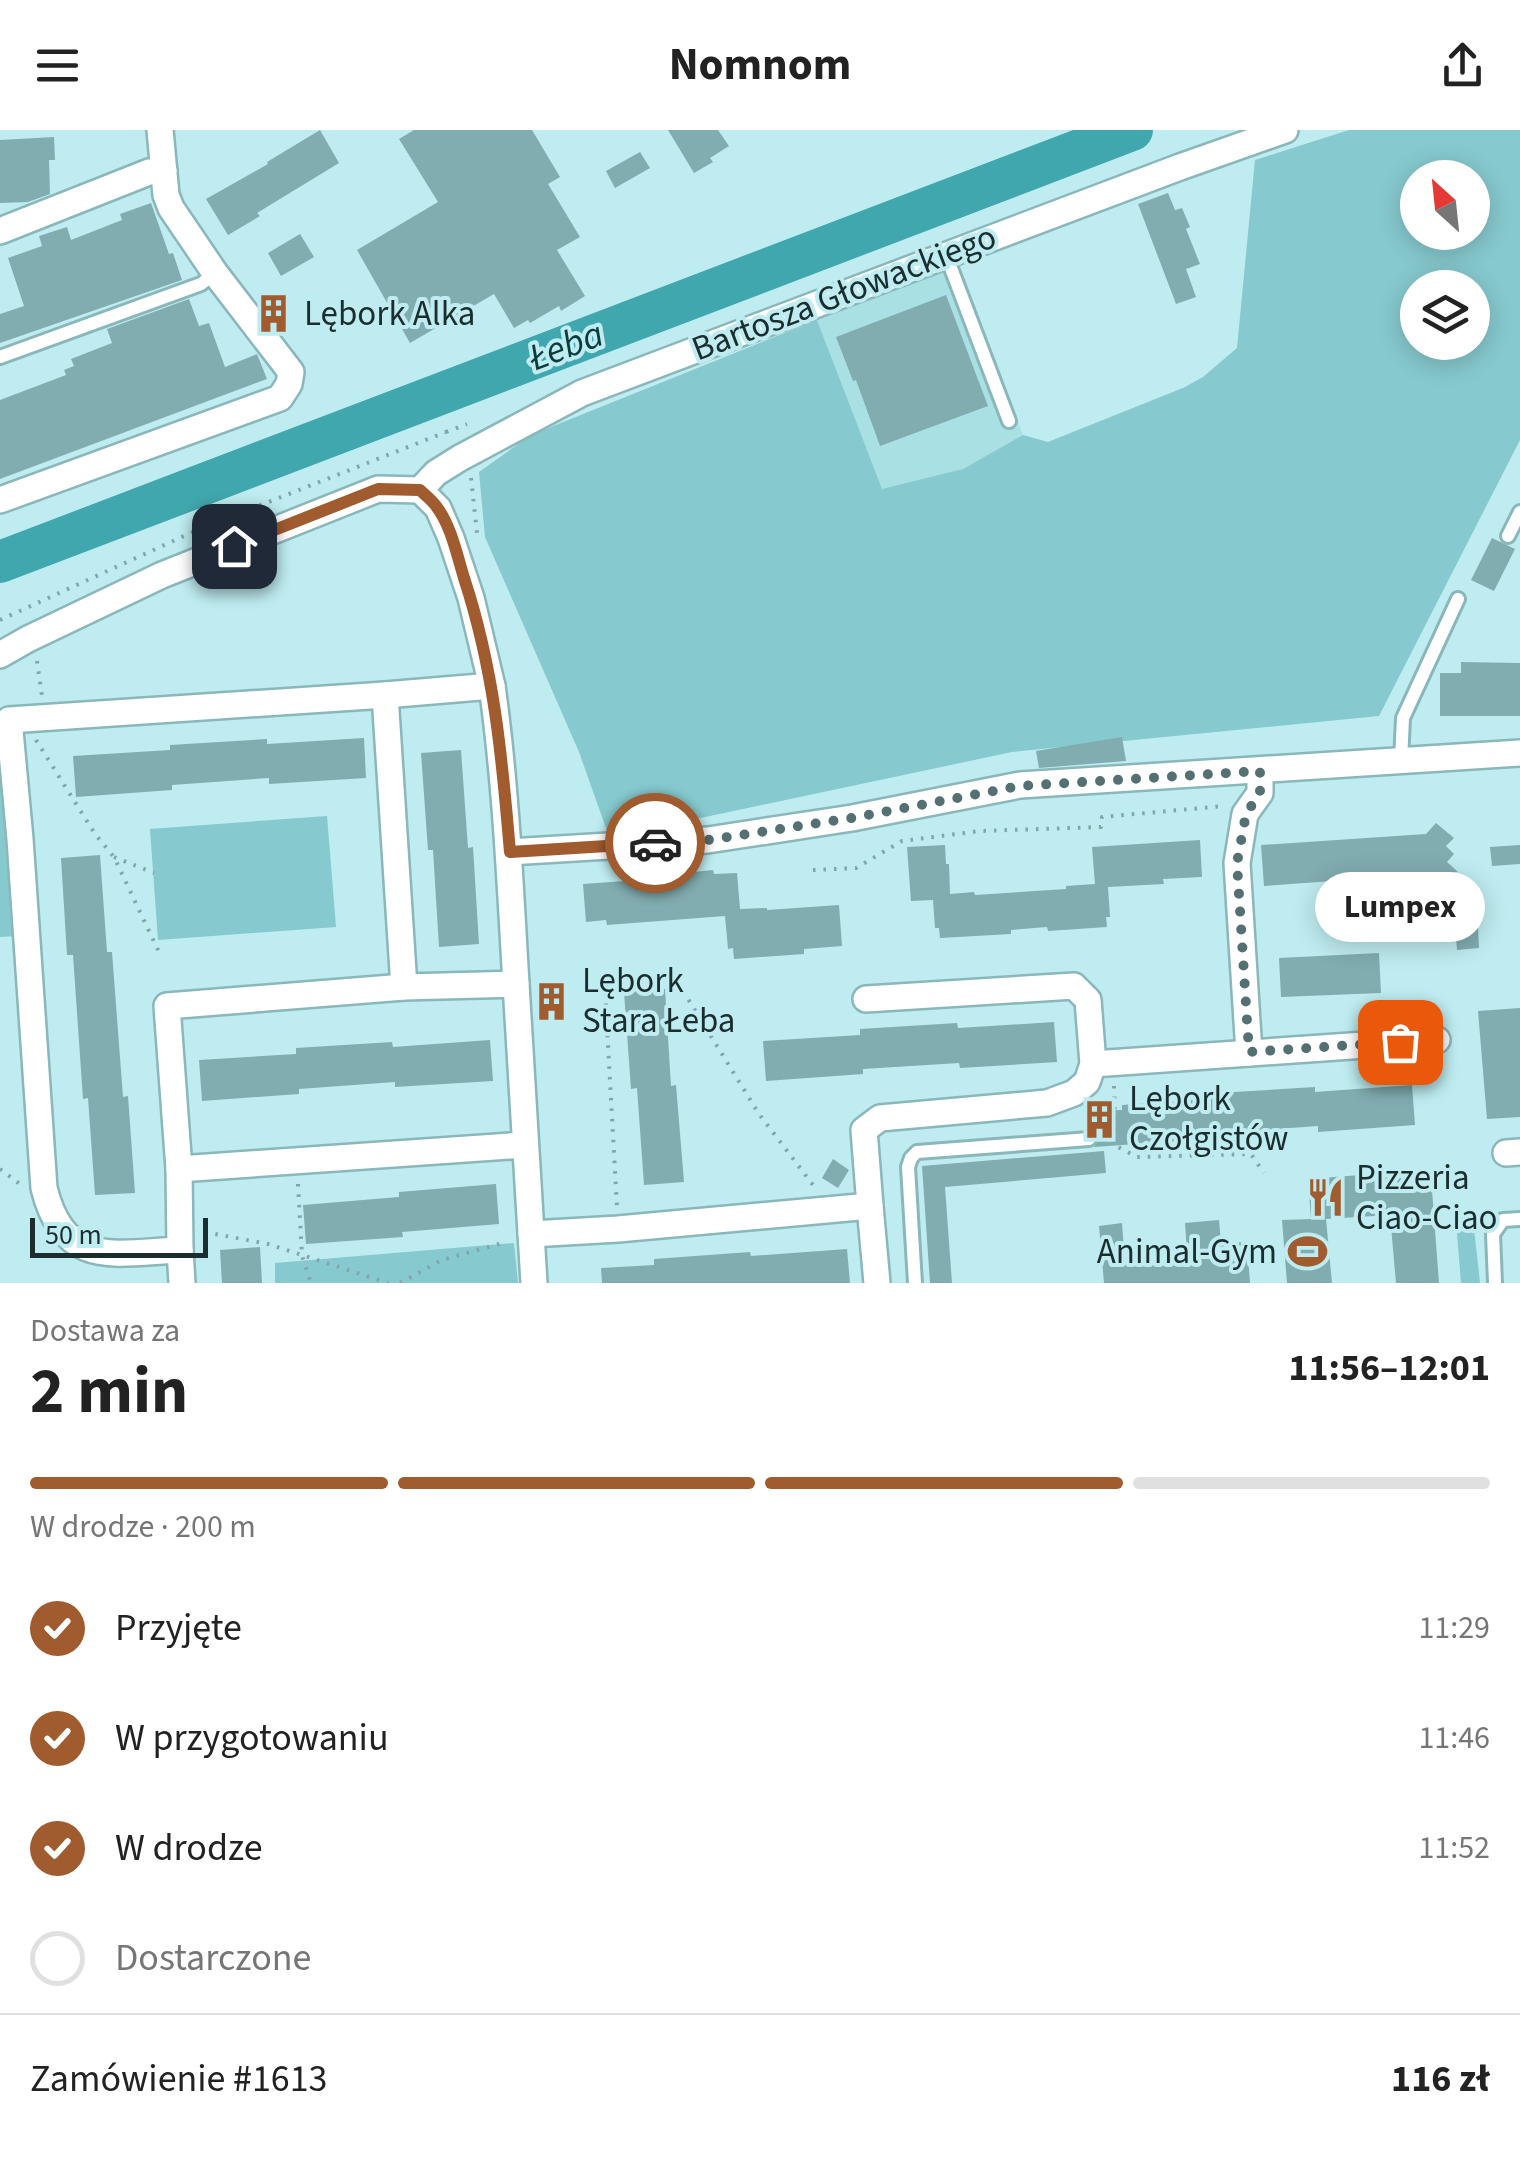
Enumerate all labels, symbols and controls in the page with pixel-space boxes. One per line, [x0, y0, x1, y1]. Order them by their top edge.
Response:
text: Nomnom [669, 33, 851, 97]
icon: menu [30, 38, 85, 93]
icon: share [1435, 38, 1490, 93]
north arrow [1400, 160, 1490, 250]
map controls [1400, 160, 1490, 360]
street label: Bartosza Głowackiego [685, 212, 1003, 374]
button: layers [1400, 270, 1490, 360]
place label: Lębork Alka [304, 289, 475, 339]
building icon: Lębork Alka [253, 293, 295, 335]
water label: Łeba [520, 307, 611, 385]
pin [192, 504, 277, 589]
icon: home [207, 519, 262, 574]
courier [605, 793, 705, 893]
icon: car [628, 816, 683, 871]
callout: Lumpex [1315, 872, 1485, 942]
text: Lumpex [1344, 884, 1456, 930]
place label: Lębork Stara Łeba [582, 956, 736, 1046]
building icon: Lębork Stara Łeba [531, 980, 573, 1022]
pin [1358, 1000, 1443, 1085]
icon: bag [1373, 1015, 1428, 1070]
place label: Lębork Czołgistów [1129, 1074, 1288, 1164]
building icon: Lębork Czołgistów [1078, 1098, 1120, 1140]
place label: Pizzeria Ciao-Ciao [1356, 1153, 1498, 1243]
restaurant icon: Pizzeria Ciao-Ciao [1305, 1177, 1347, 1219]
scale bar [30, 1213, 208, 1258]
text: 50 m [45, 1215, 102, 1255]
place label: Animal-Gym [1097, 1227, 1277, 1277]
sports icon: Animal-Gym [1286, 1231, 1328, 1273]
text: Dostawa za [30, 1308, 180, 1354]
text: 11:56–12:01 [1288, 1341, 1490, 1395]
text: 2 min [30, 1345, 188, 1438]
text: W drodze · 200 m [30, 1504, 256, 1550]
icon: check [30, 1601, 85, 1656]
text: Przyjęte [115, 1601, 242, 1655]
text: 11:29 [1418, 1605, 1490, 1651]
icon: check [30, 1711, 85, 1766]
text: W przygotowaniu [115, 1711, 389, 1765]
text: 11:46 [1418, 1715, 1490, 1761]
icon: check [30, 1821, 85, 1876]
text: W drodze [115, 1821, 263, 1875]
text: 11:52 [1418, 1825, 1490, 1871]
text: Dostarczone [115, 1931, 311, 1985]
text: Zamówienie #1613 [30, 2052, 328, 2106]
text: 116 zł [1391, 2052, 1490, 2106]

